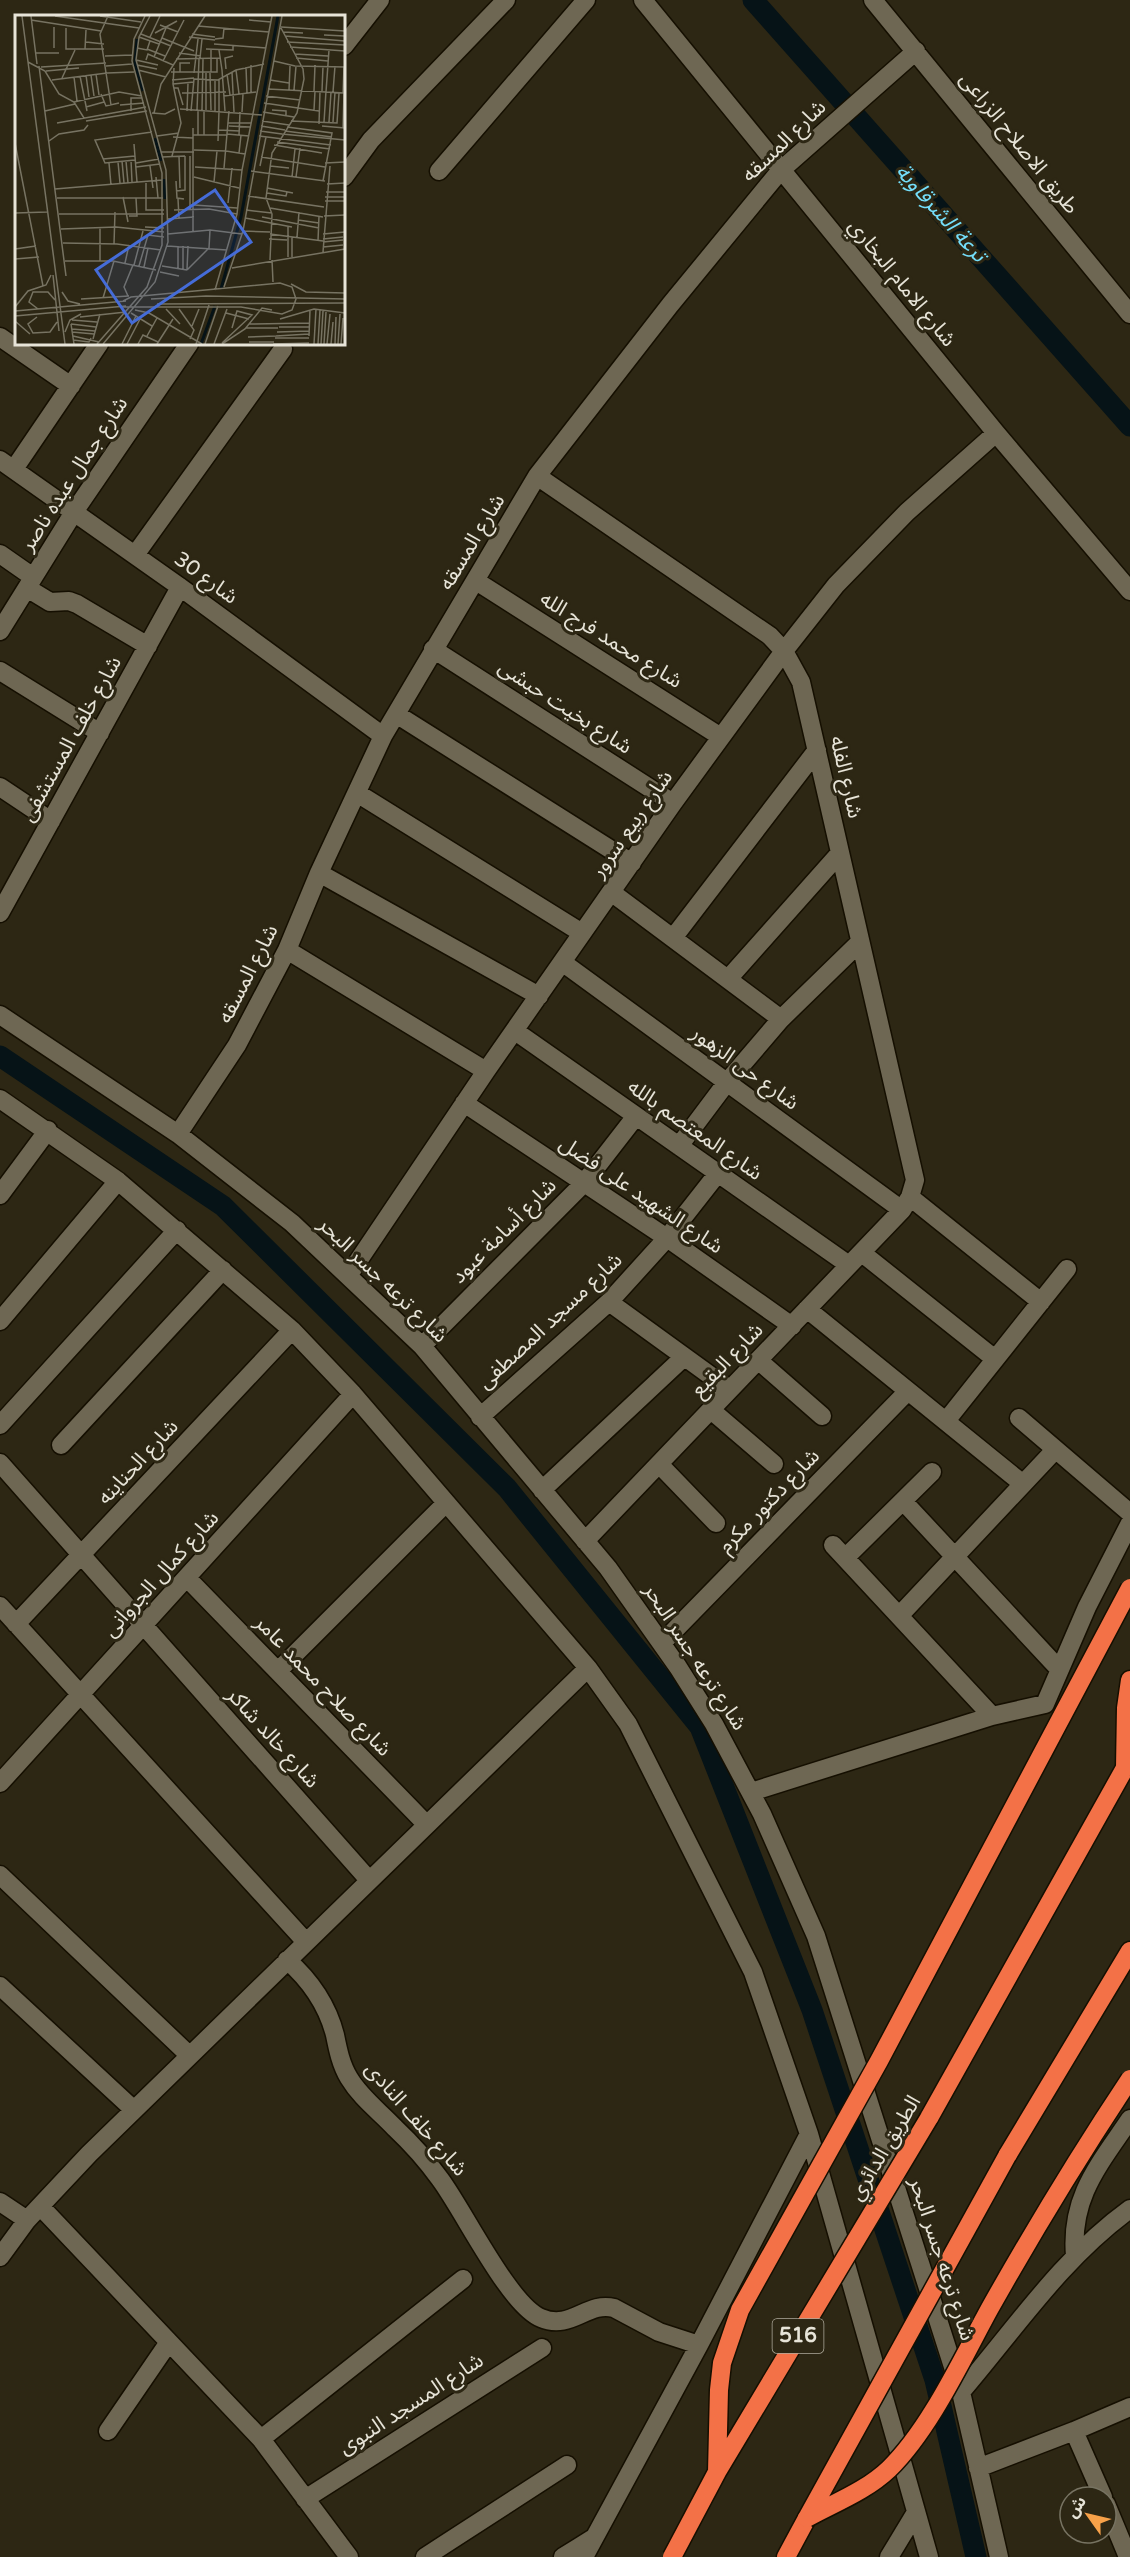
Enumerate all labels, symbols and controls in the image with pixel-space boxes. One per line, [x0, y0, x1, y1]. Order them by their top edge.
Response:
inset map [15, 15, 345, 345]
street label: طريق الاصلاح الزراعى [953, 67, 1084, 220]
street label: شارع المسقه [737, 95, 833, 189]
water label: ترعة الشرقاوية [890, 158, 994, 270]
street label: شارع الامام البخاري [840, 214, 961, 354]
street label: شارع جمال عبده ناصر [14, 392, 135, 558]
street label: شارع المسقه [434, 490, 512, 596]
street label: شارع 30 [168, 546, 243, 611]
street label: شارع محمد فرج الله [534, 586, 687, 696]
street label: شارع خلف المستشفى [15, 652, 129, 827]
street label: شارع بخيت حبشى [492, 654, 637, 761]
street label: شارع الفله [822, 733, 868, 821]
street label: شارع ربيع سرور [585, 765, 680, 885]
street label: شارع المسقه [212, 920, 285, 1028]
street label: شارع حى الزهور [684, 1020, 804, 1117]
street label: شارع المعتصم بالله [622, 1074, 767, 1187]
street label: شارع الشهيد على فضل [553, 1131, 728, 1261]
street label: شارع أسامة عبود [446, 1173, 563, 1290]
street label: شارع ترعه جسر البحر [311, 1211, 453, 1349]
street label: شارع مسجد المصطفى [473, 1248, 629, 1396]
street label: شارع البقيع [686, 1318, 770, 1404]
street label: شارع الحناينه [92, 1414, 185, 1511]
street label: شارع دكتور مكرم [713, 1444, 827, 1560]
street label: شارع كمال الجروانى [98, 1506, 226, 1644]
street label: شارع ترعه جسر البحر [636, 1578, 752, 1736]
street label: شارع صلاح محمد عامر [247, 1610, 397, 1763]
street label: شارع خالد شاكر [219, 1682, 325, 1795]
street label: شارع خلف النادى [358, 2057, 472, 2183]
street label: الطريق الدائري [844, 2091, 929, 2207]
street label: شارع ترعه جسر البحر [902, 2173, 980, 2344]
road number: 516 [772, 2319, 824, 2353]
street label: شارع المسجد النبوى [334, 2348, 489, 2462]
north arrow [1058, 2485, 1118, 2545]
text: ش [1062, 2492, 1091, 2522]

